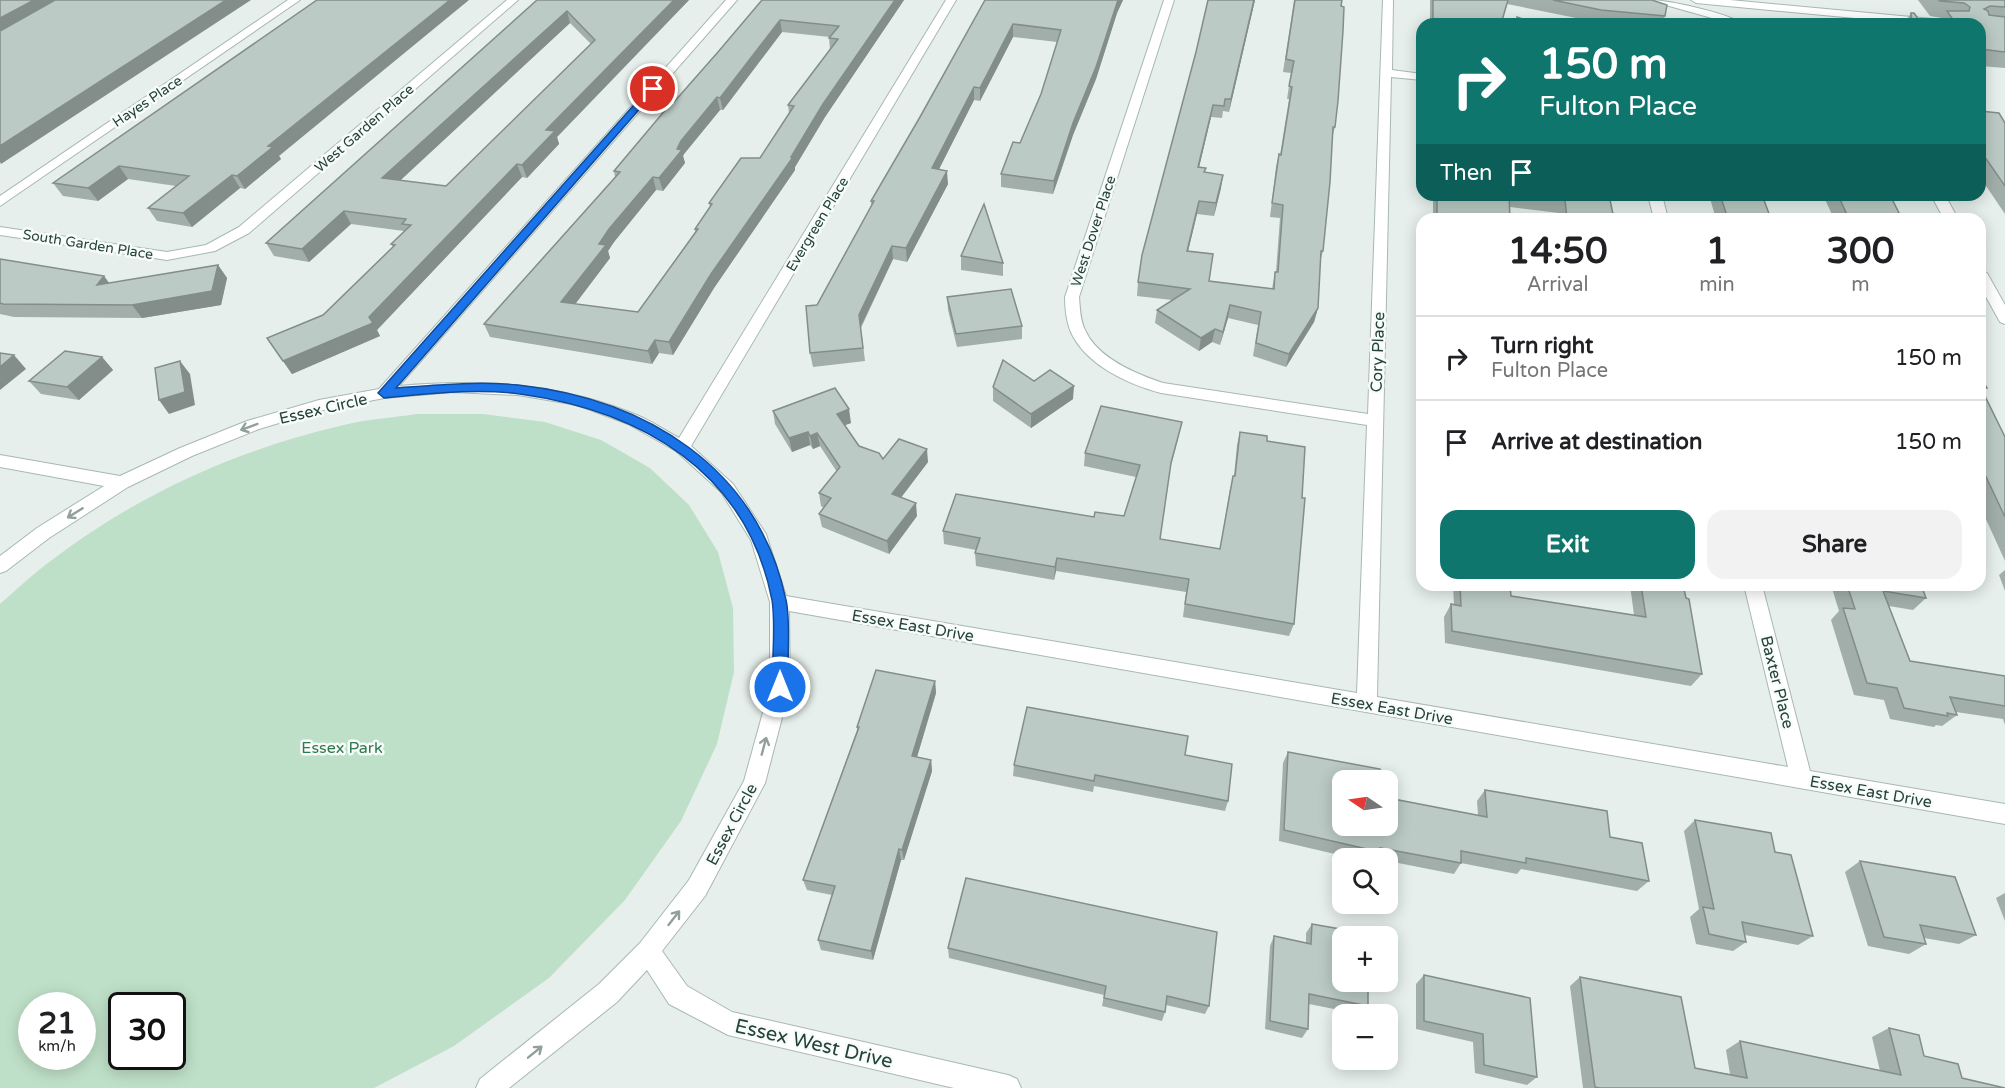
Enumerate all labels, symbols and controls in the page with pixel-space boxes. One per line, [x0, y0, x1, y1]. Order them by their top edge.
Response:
text: 150 m [1539, 39, 1668, 90]
icon: right [1440, 42, 1518, 120]
pin [627, 63, 678, 114]
street label: Hayes Place [109, 72, 185, 131]
icon: arrive [636, 72, 669, 105]
street label: West Garden Place [311, 81, 417, 176]
text: Fulton Place [1539, 90, 1697, 123]
icon: arrive [1505, 156, 1538, 189]
text: Then [1440, 160, 1493, 186]
street label: West Dover Place [1067, 173, 1120, 289]
street label: Evergreen Place [783, 174, 852, 275]
street label: South Garden Place [22, 226, 154, 263]
text: 14:50 [1508, 230, 1608, 273]
text: 1 [1706, 230, 1728, 273]
text: 300 [1826, 230, 1894, 273]
text: Arrival [1527, 273, 1589, 297]
text: min [1699, 273, 1735, 297]
text: m [1851, 273, 1870, 297]
street label: Cory Place [1367, 311, 1389, 393]
text: Turn right [1491, 333, 1593, 359]
icon: right [1440, 342, 1473, 375]
text: 150 m [1895, 345, 1962, 371]
text: Fulton Place [1491, 359, 1608, 383]
street label: Essex Circle [277, 389, 369, 429]
one-way arrow [240, 423, 259, 434]
icon: arrive [1440, 426, 1473, 459]
text: Arrive at destination [1491, 429, 1702, 455]
text: 150 m [1895, 429, 1962, 455]
one-way arrow [67, 507, 83, 519]
button: Exit [1440, 510, 1695, 579]
button: Share [1707, 510, 1962, 579]
street label: Essex East Drive [850, 605, 975, 647]
street label: Baxter Place [1756, 634, 1798, 731]
position arrow [748, 655, 812, 719]
street label: Essex East Drive [1329, 688, 1454, 730]
one-way arrow [759, 737, 770, 756]
park label: Essex Park [301, 738, 383, 758]
north arrow [1332, 770, 1398, 836]
map controls [1332, 770, 1398, 1070]
street label: Essex East Drive [1808, 771, 1933, 813]
street label: Essex Circle [702, 780, 762, 869]
button: search [1332, 848, 1398, 914]
one-way arrow [667, 910, 680, 926]
button: + [1332, 926, 1398, 992]
speed limit sign: 30 [108, 992, 186, 1070]
button: − [1332, 1004, 1398, 1070]
text: 21 [38, 1005, 76, 1042]
street label: Essex West Drive [732, 1014, 895, 1074]
text: km/h [38, 1037, 76, 1055]
one-way arrow [527, 1046, 543, 1059]

